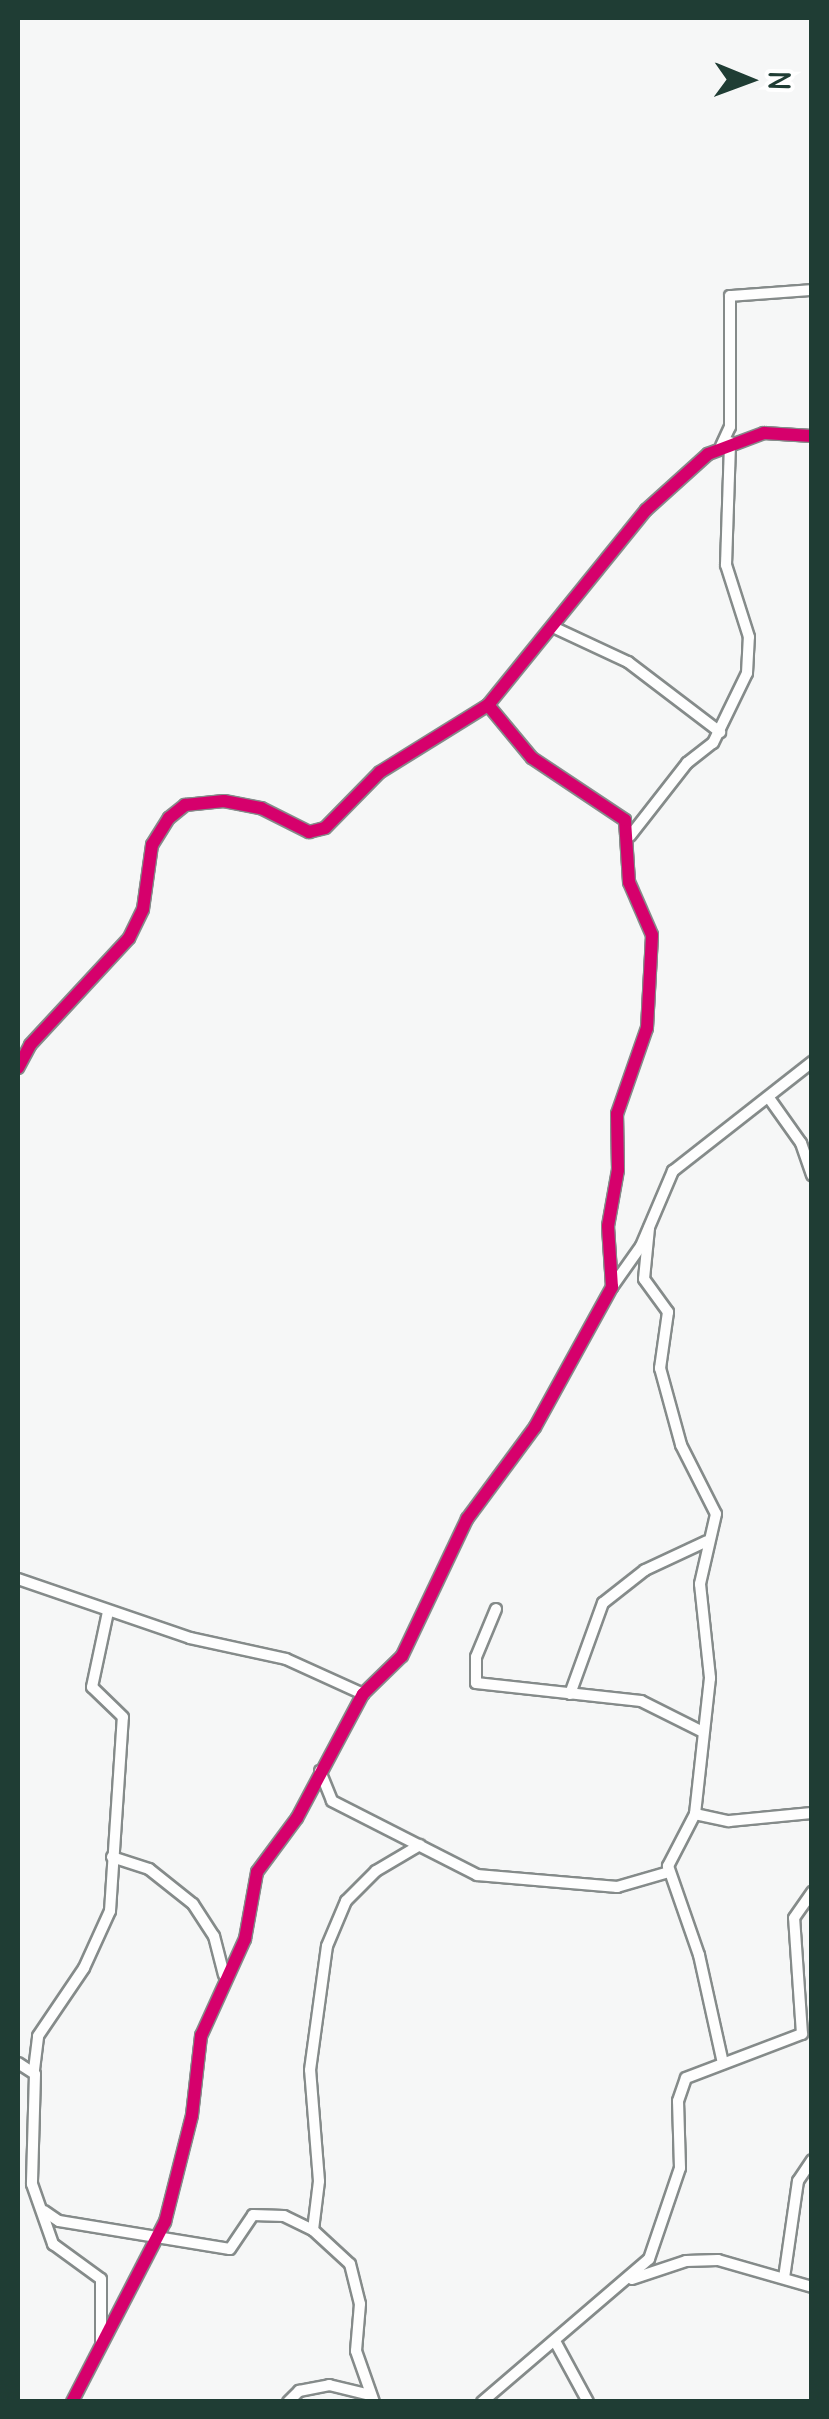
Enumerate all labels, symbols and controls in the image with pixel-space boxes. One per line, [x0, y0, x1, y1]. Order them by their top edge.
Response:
north arrow [699, 30, 799, 130]
text: N [761, 71, 797, 91]

